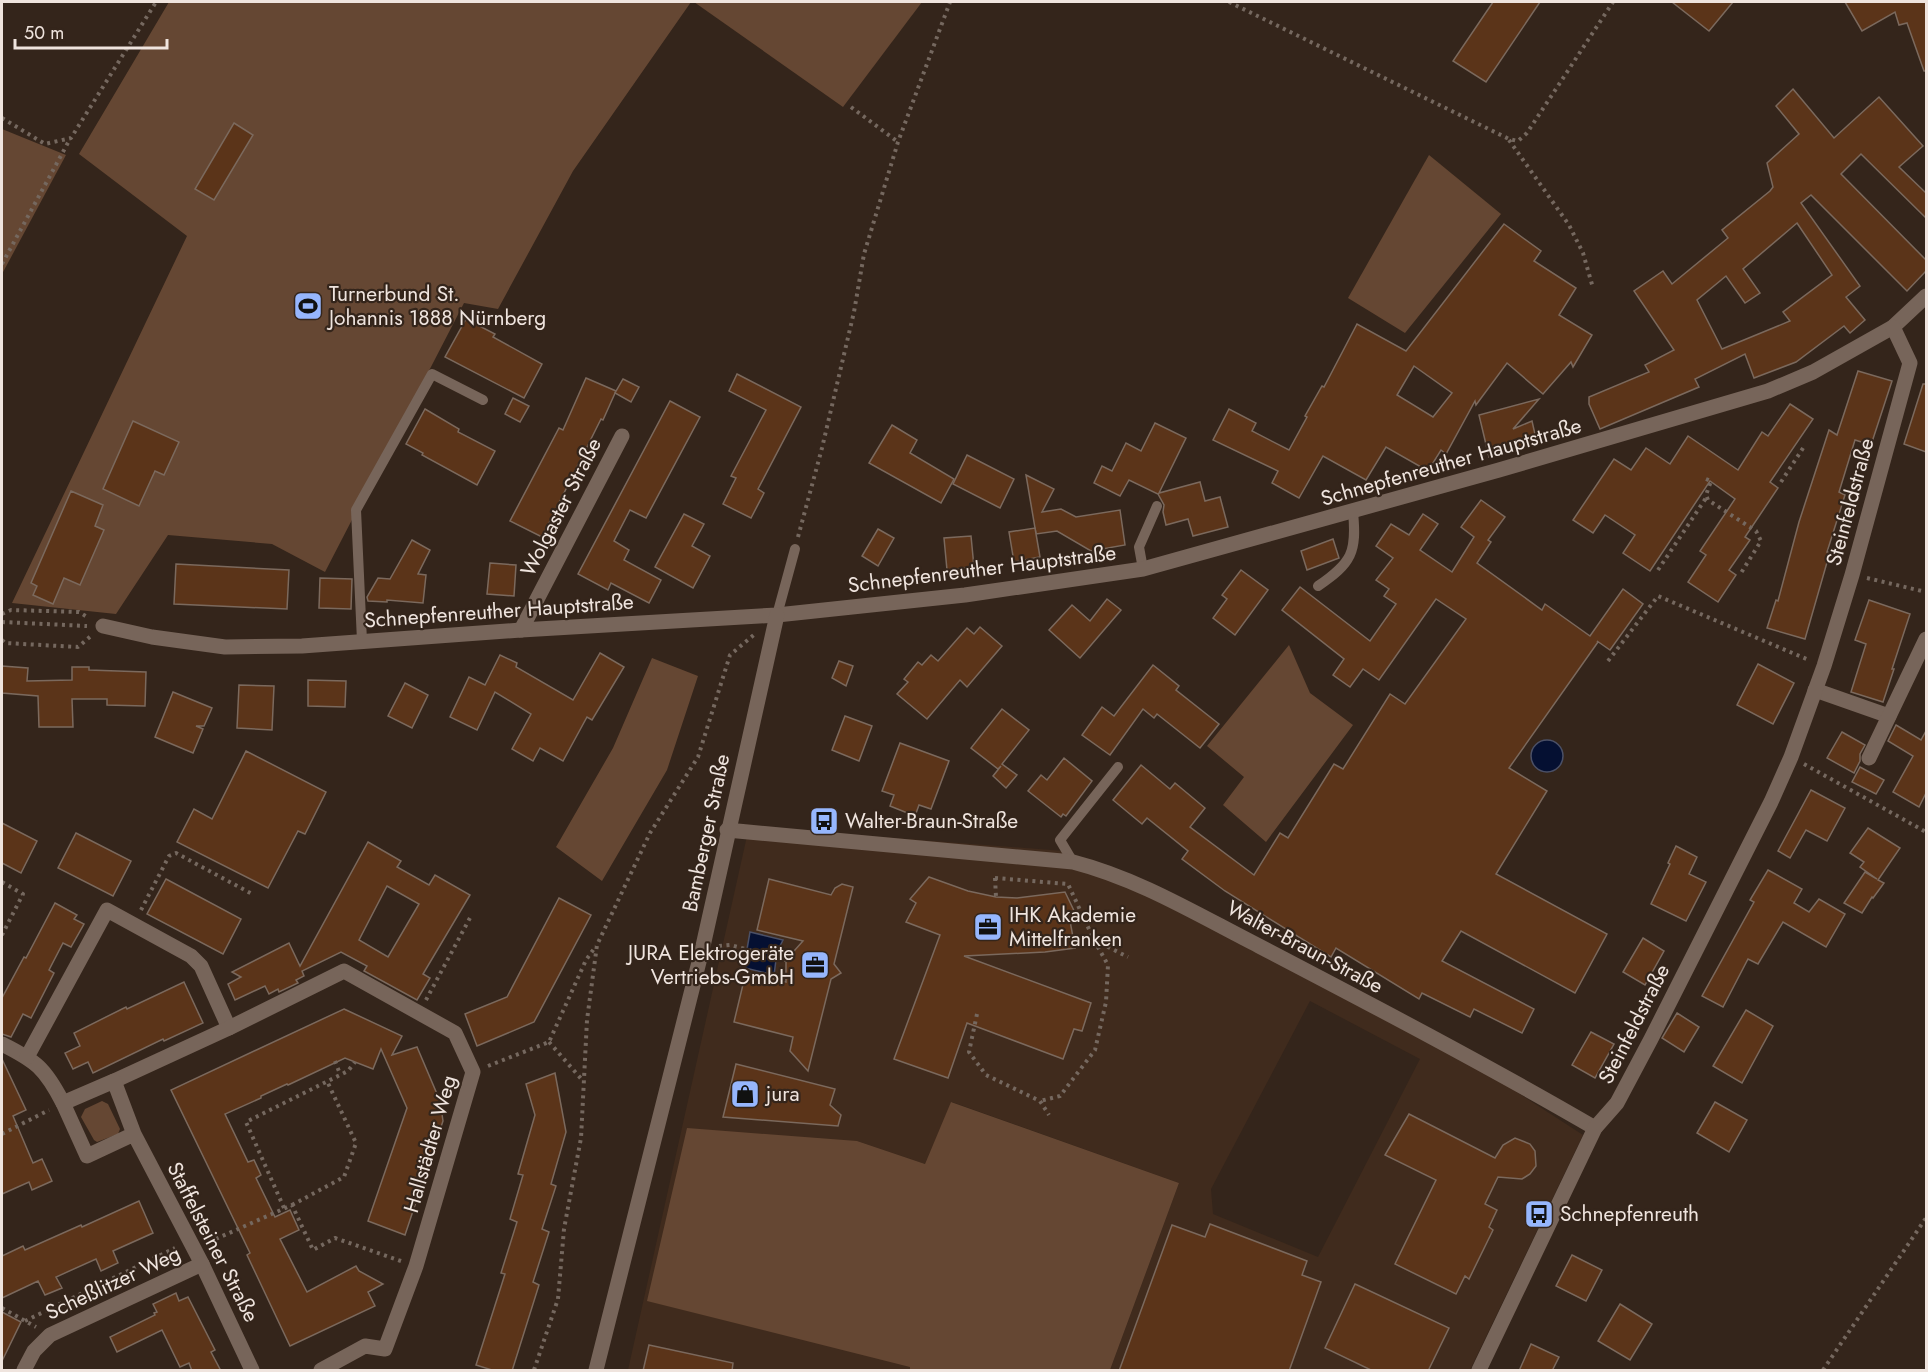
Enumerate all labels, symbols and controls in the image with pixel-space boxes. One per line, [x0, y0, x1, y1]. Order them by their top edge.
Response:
scale bar [15, 12, 166, 50]
text: 50 m [24, 20, 64, 46]
place label: Turnerbund St. Johannis 1888 Nürnberg [326, 279, 546, 333]
sports icon: Turnerbund St. Johannis 1888 Nürnberg [292, 290, 324, 322]
street label: Schnepfenreuther Hauptstraße [1317, 410, 1585, 514]
street label: Wolgaster Straße [513, 432, 609, 581]
street label: Steinfeldstraße [1819, 435, 1881, 569]
street label: Schnepfenreuther Hauptstraße [846, 538, 1118, 600]
street label: Schnepfenreuther Hauptstraße [363, 587, 635, 635]
street label: Bamberger Straße [675, 751, 737, 915]
bus stop icon: Walter-Braun-Straße [808, 805, 840, 837]
place label: Walter-Braun-Straße [845, 806, 1018, 836]
street label: Walter-Braun-Straße [1222, 893, 1389, 1001]
place label: IHK Akademie Mittelfranken [1009, 900, 1136, 954]
office icon: IHK Akademie Mittelfranken [972, 911, 1004, 943]
place label: JURA Elektrogeräte Vertriebs-GmbH [625, 938, 794, 992]
office icon: JURA Elektrogeräte Vertriebs-GmbH [799, 949, 831, 981]
street label: Steinfeldstraße [1591, 959, 1677, 1089]
street label: Hallstädter Weg [396, 1072, 464, 1216]
shop icon: jura [729, 1078, 761, 1110]
place label: jura [764, 1079, 800, 1109]
street label: Staffelsteiner Straße [160, 1157, 266, 1327]
bus stop icon: Schnepfenreuth [1523, 1198, 1555, 1230]
place label: Schnepfenreuth [1560, 1199, 1699, 1229]
street label: Scheßlitzer Weg [40, 1239, 186, 1327]

